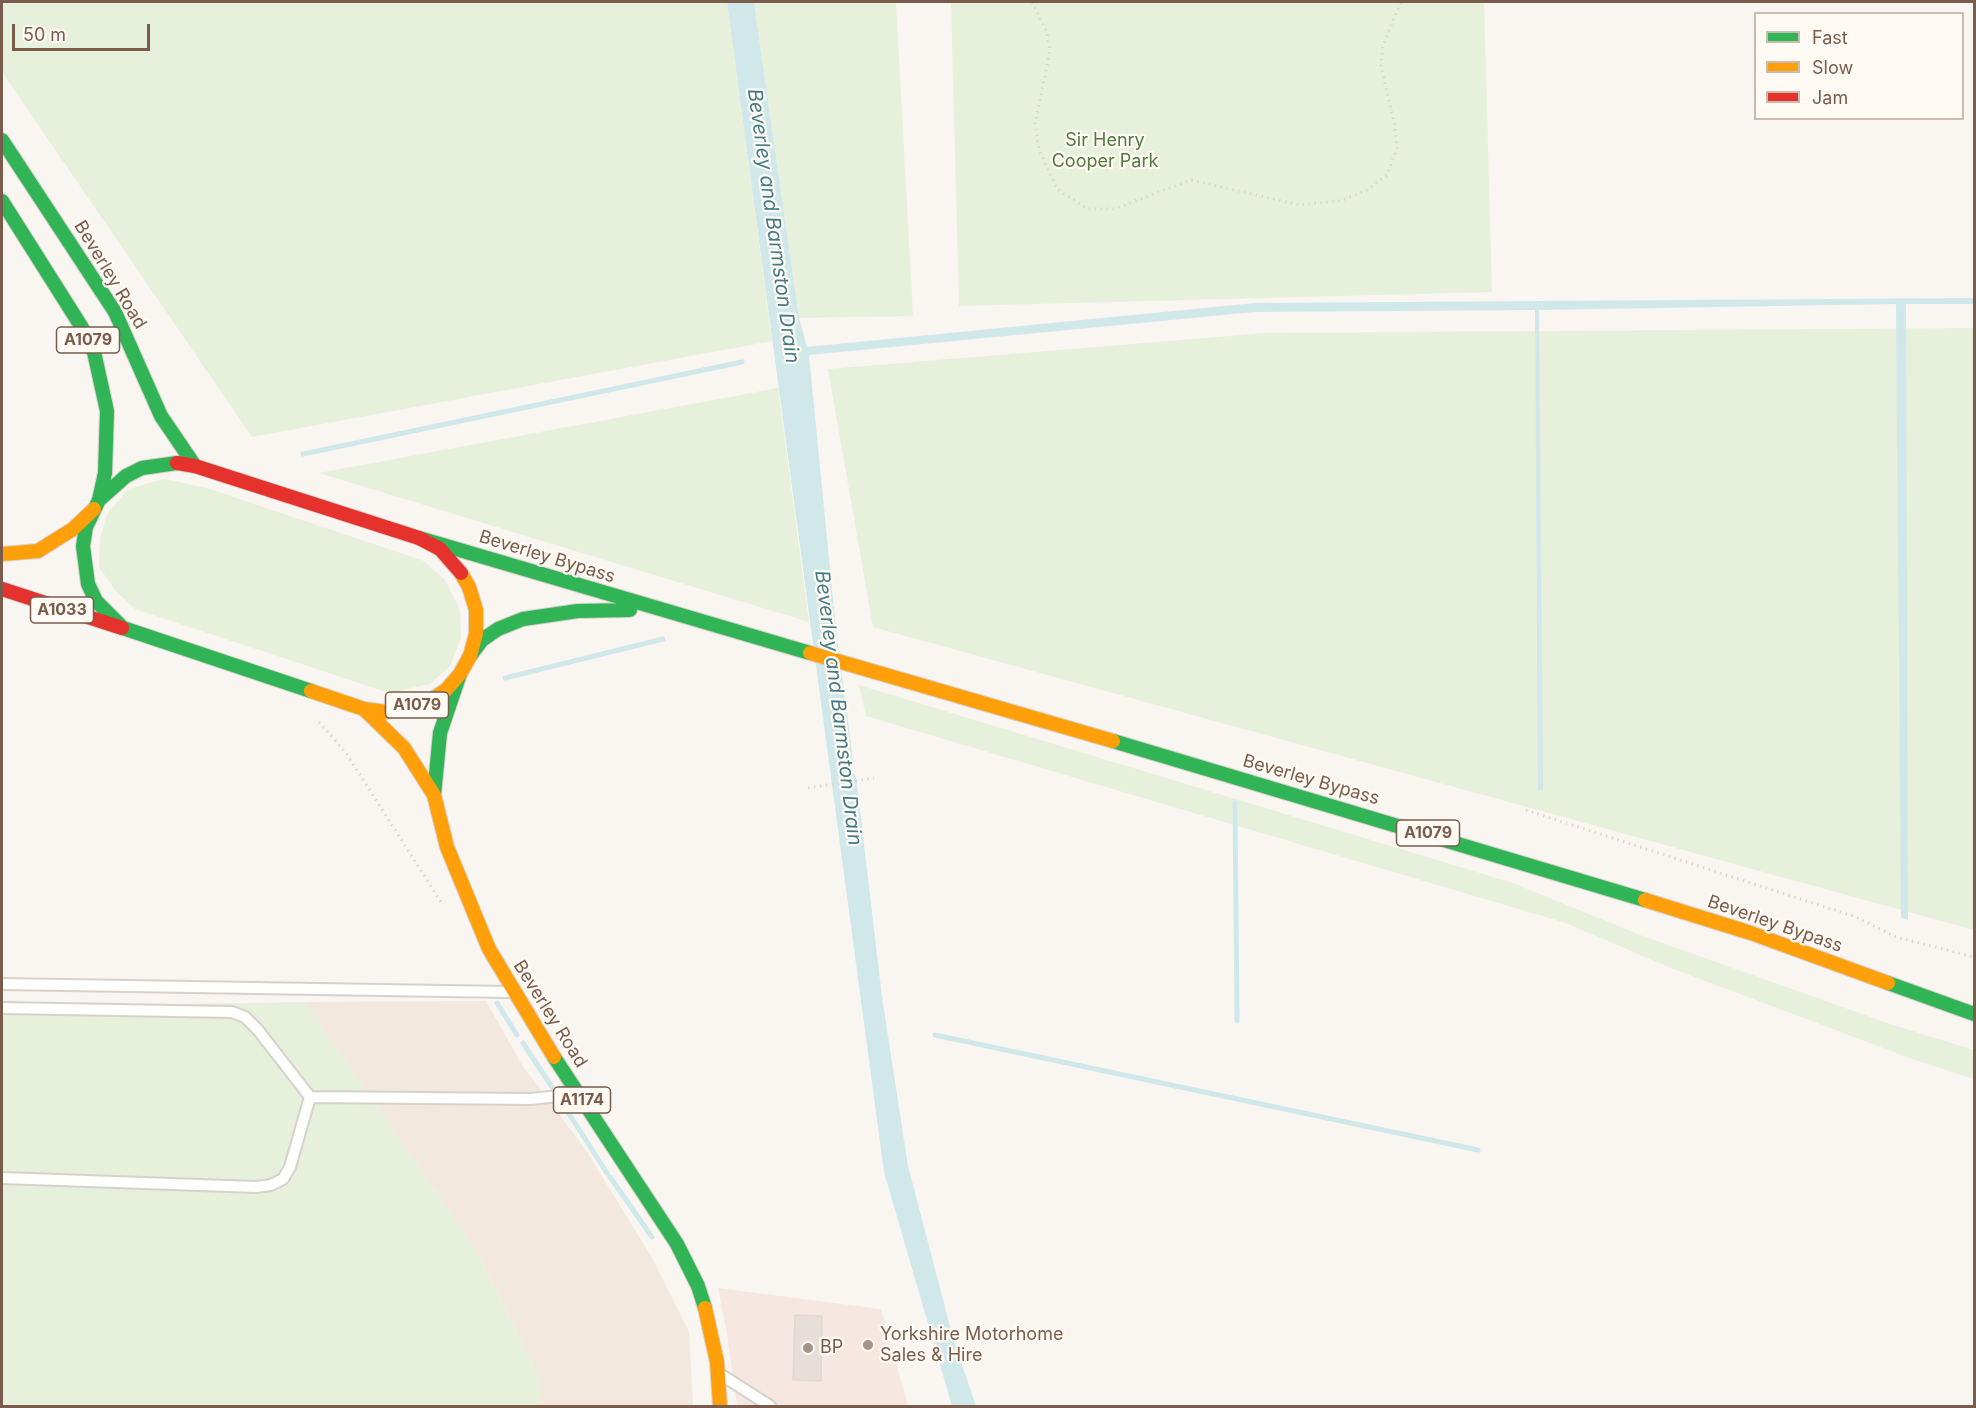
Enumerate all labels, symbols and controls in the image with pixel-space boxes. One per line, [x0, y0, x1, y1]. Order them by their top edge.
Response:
scale bar [15, 12, 153, 50]
legend [1754, 12, 1964, 120]
text: 50 m [23, 24, 66, 45]
text: Fast [1812, 27, 1848, 48]
text: Slow [1812, 57, 1853, 78]
water label: Beverley and Barmston Drain [742, 87, 804, 365]
text: Jam [1812, 87, 1848, 108]
park label: Sir Henry Cooper Park [1052, 130, 1158, 172]
street label: Beverley Road [69, 217, 151, 333]
road number: A1079 [56, 327, 119, 353]
street label: Beverley Bypass [476, 526, 618, 588]
water label: Beverley and Barmston Drain [809, 569, 867, 847]
road number: A1033 [31, 597, 94, 623]
road number: A1079 [386, 692, 448, 718]
street label: Beverley Bypass [1240, 750, 1382, 810]
road number: A1079 [1396, 820, 1460, 846]
street label: Beverley Bypass [1705, 891, 1845, 957]
street label: Beverley Road [508, 956, 592, 1072]
road number: A1174 [554, 1087, 610, 1113]
place label: Yorkshire Motorhome Sales & Hire [880, 1324, 1063, 1366]
place label: BP [820, 1337, 843, 1359]
marker: Yorkshire Motorhome Sales & Hire [861, 1338, 875, 1352]
marker: BP [801, 1341, 815, 1355]

